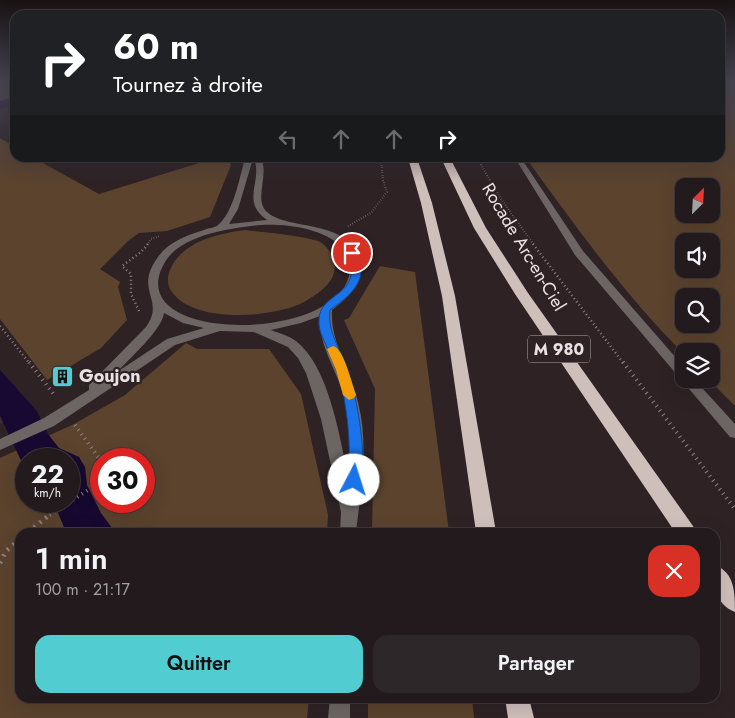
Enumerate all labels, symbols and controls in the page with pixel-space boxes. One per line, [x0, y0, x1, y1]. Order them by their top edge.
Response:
text: 60 m [113, 22, 199, 72]
icon: right [30, 30, 95, 95]
text: Tournez à droite [113, 68, 263, 100]
icon: left [274, 125, 302, 153]
icon: ahead [327, 125, 355, 153]
icon: ahead [380, 125, 408, 153]
icon: right [433, 125, 461, 153]
street label: Rocade Arc-en-Ciel [475, 178, 573, 316]
north arrow [675, 178, 720, 222]
map controls [675, 178, 720, 388]
pin [331, 232, 373, 274]
button: sound [675, 233, 720, 278]
icon: arrive [338, 239, 366, 267]
button: search [675, 288, 720, 333]
road number: M 980 [528, 336, 590, 362]
button: layers [675, 343, 720, 388]
place label: Goujon [79, 363, 141, 389]
building icon: Goujon [51, 364, 75, 388]
speed limit sign: 30 [90, 448, 155, 513]
position arrow [327, 453, 379, 505]
text: 22 [31, 456, 64, 492]
text: km/h [34, 484, 61, 502]
text: 1 min [35, 537, 108, 580]
button: close [648, 545, 700, 597]
text: 100 m · 21:17 [35, 578, 130, 601]
button: Quitter [35, 635, 363, 693]
button: Partager [373, 635, 700, 693]

